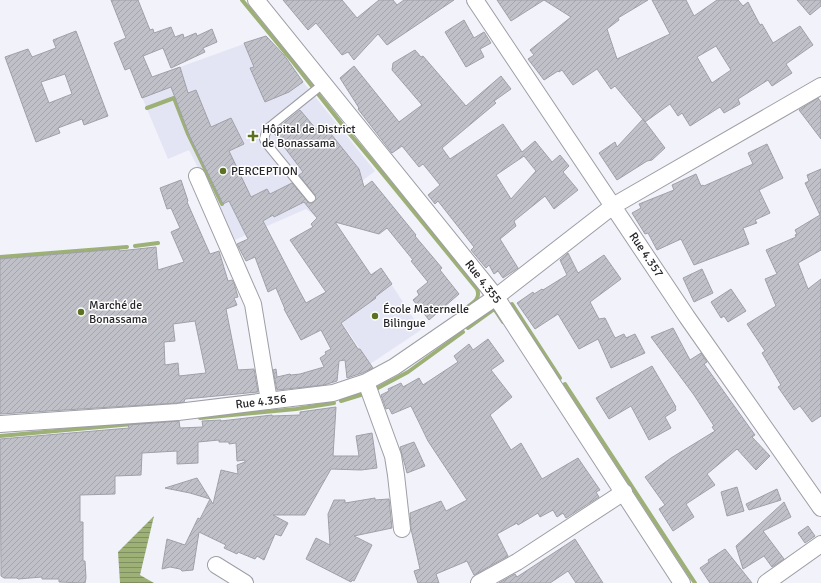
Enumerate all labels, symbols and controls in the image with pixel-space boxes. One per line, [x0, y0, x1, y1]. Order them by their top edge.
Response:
place label: Hôpital de District de Bonassama [262, 122, 356, 151]
marker: Hôpital de District de Bonassama [247, 130, 259, 142]
place label: PERCEPTION [231, 164, 298, 179]
marker: PERCEPTION [218, 166, 228, 176]
street label: Rue 4.357 [625, 230, 667, 280]
street label: Rue 4.355 [461, 257, 505, 307]
place label: Marché de Bonassama [89, 298, 147, 327]
place label: École Maternelle Bilingue [383, 302, 469, 331]
marker: Marché de Bonassama [76, 307, 86, 317]
marker: École Maternelle Bilingue [370, 311, 380, 321]
street label: Rue 4.356 [235, 391, 287, 413]

